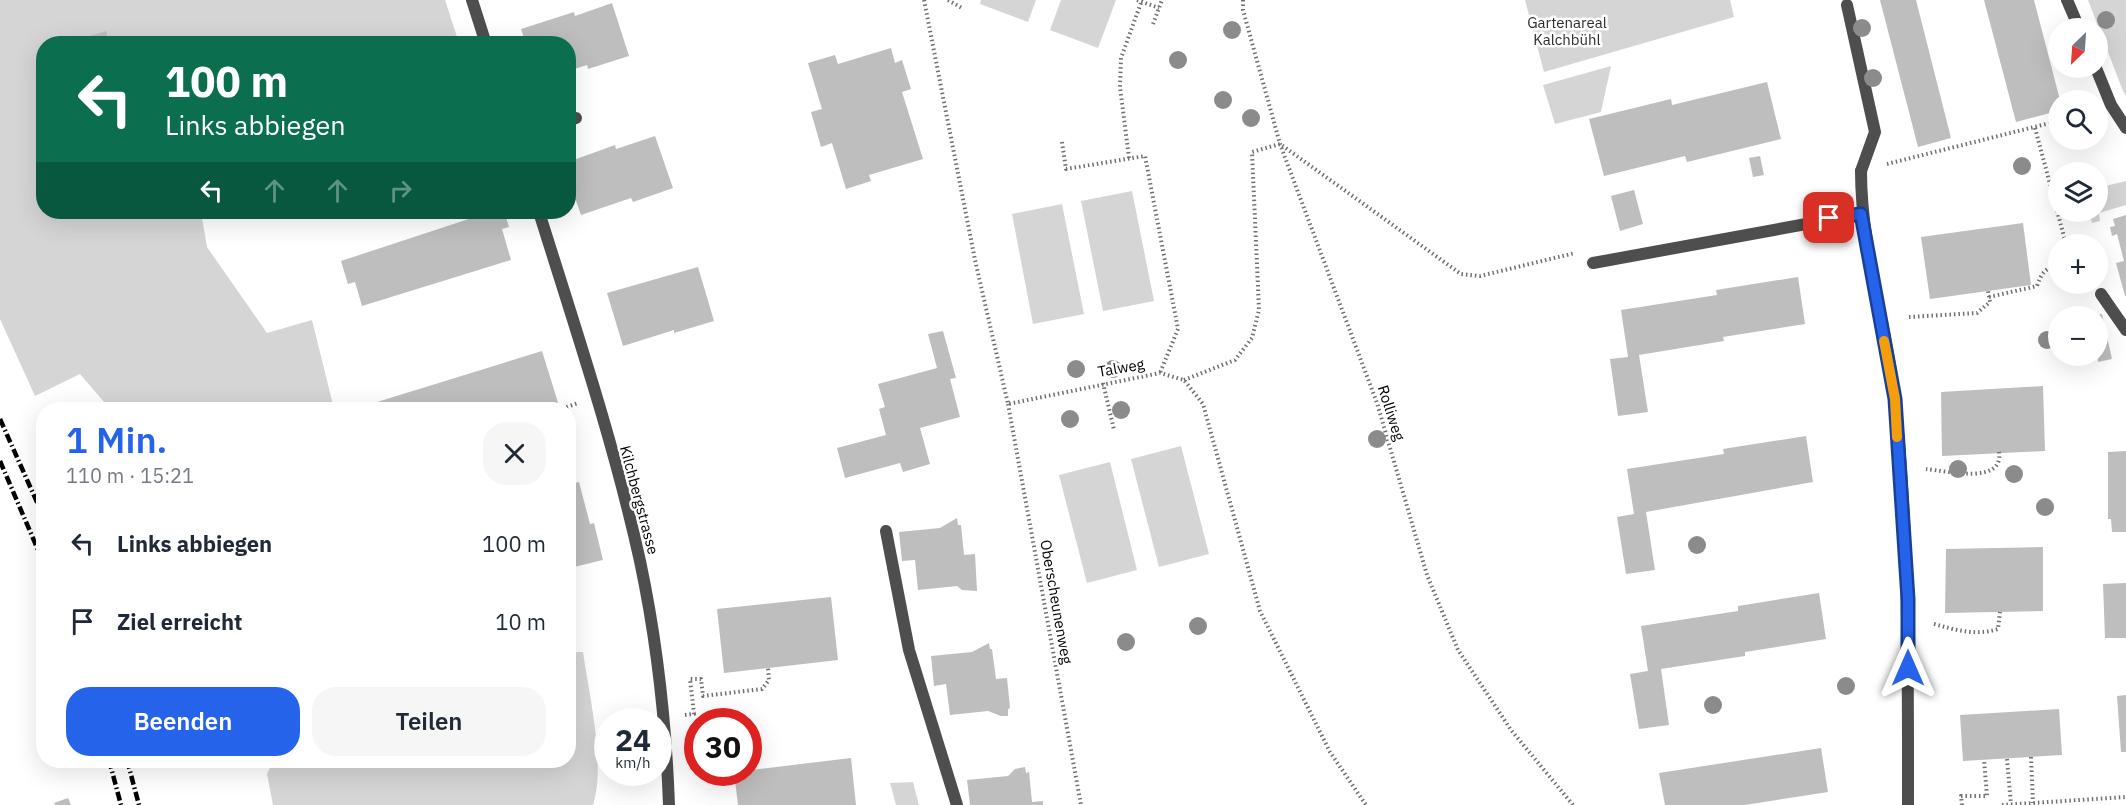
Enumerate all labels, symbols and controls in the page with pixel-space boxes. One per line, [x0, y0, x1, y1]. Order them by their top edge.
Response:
park label: Gartenareal Kalchbühl [1527, 13, 1607, 49]
north arrow [2048, 18, 2108, 78]
map controls [2048, 18, 2108, 366]
text: 100 m [165, 54, 288, 109]
icon: left [66, 60, 144, 138]
button: search [2048, 90, 2108, 150]
text: Links abbiegen [165, 107, 346, 142]
button: layers [2048, 162, 2108, 222]
icon: left [195, 174, 228, 207]
icon: ahead [258, 174, 291, 207]
icon: ahead [321, 174, 354, 207]
icon: right [384, 174, 417, 207]
pin [1803, 192, 1854, 243]
icon: arrive [1812, 201, 1845, 234]
button: + [2048, 234, 2108, 294]
button: − [2048, 306, 2108, 366]
street label: Talweg [1096, 354, 1146, 381]
street label: Rolliweg [1374, 383, 1409, 443]
text: 1 Min. [66, 416, 167, 463]
button: close [483, 422, 546, 485]
street label: Kilchbergstrasse [616, 443, 663, 556]
text: 110 m · 15:21 [66, 462, 194, 489]
icon: left [66, 527, 99, 560]
text: Links abbiegen [117, 529, 272, 558]
text: 100 m [482, 529, 546, 558]
street label: Oberscheunenweg [1036, 538, 1077, 666]
icon: arrive [66, 605, 99, 638]
text: Ziel erreicht [117, 607, 242, 636]
text: 10 m [495, 607, 546, 636]
position arrow [1876, 636, 1940, 700]
button: Beenden [66, 687, 300, 756]
button: Teilen [312, 687, 546, 756]
speed limit sign: 30 [684, 708, 762, 786]
text: 24 [615, 720, 651, 759]
text: km/h [615, 753, 651, 772]

